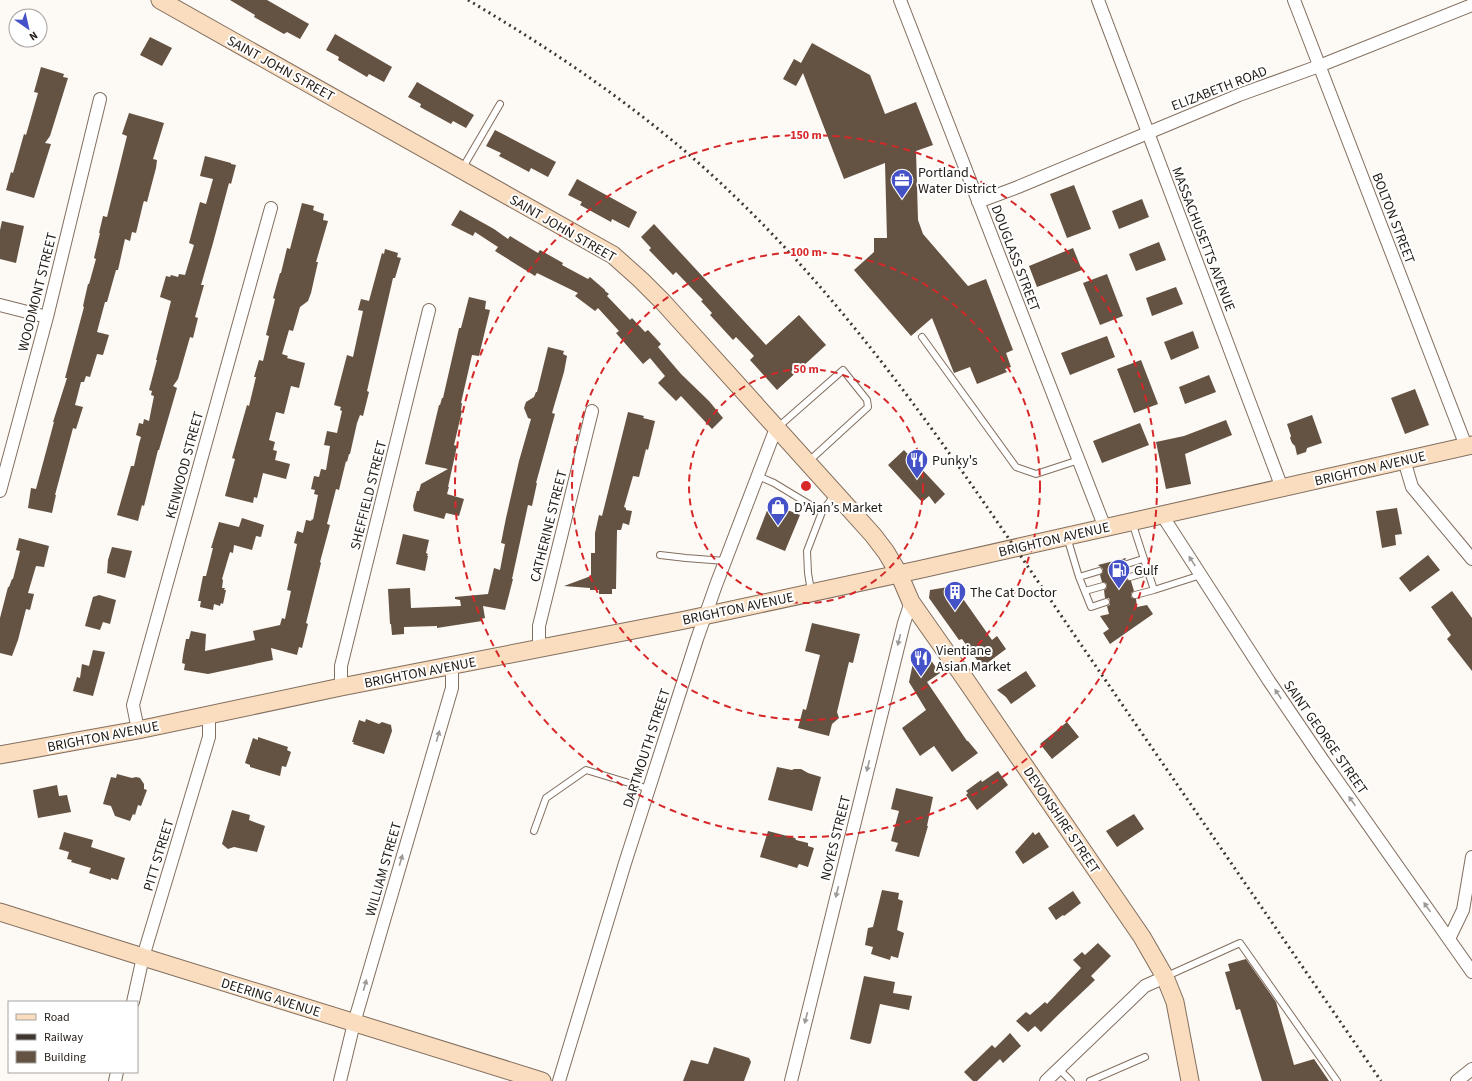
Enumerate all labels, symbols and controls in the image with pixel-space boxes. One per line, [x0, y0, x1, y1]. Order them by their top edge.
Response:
north arrow [8, 8, 48, 48]
text: N [26, 28, 41, 44]
street label: SAINT JOHN STREET [223, 31, 338, 107]
street label: ELIZABETH ROAD [1168, 61, 1270, 116]
text: 150 m [790, 127, 822, 144]
place label: Portland Water District [918, 163, 997, 199]
street label: MASSACHUSETTS AVENUE [1166, 164, 1240, 314]
office icon: Portland Water District [889, 167, 915, 200]
street label: BOLTON STREET [1367, 170, 1420, 267]
street label: SAINT JOHN STREET [506, 190, 620, 268]
street label: DOUGLASS STREET [986, 202, 1045, 315]
street label: WOODMONT STREET [14, 230, 63, 354]
text: 100 m [790, 244, 822, 261]
text: 50 m [793, 361, 819, 378]
street label: KENWOOD STREET [161, 409, 209, 521]
street label: SHEFFIELD STREET [346, 438, 392, 552]
street label: BRIGHTON AVENUE [1313, 446, 1428, 491]
restaurant icon: Punky's [904, 447, 930, 480]
place label: Punky's [932, 451, 978, 471]
street label: CATHERINE STREET [525, 468, 573, 584]
centre of rings [799, 479, 813, 493]
shop icon: D’Ajan’s Market [765, 494, 791, 527]
place label: D’Ajan’s Market [794, 498, 883, 518]
street label: BRIGHTON AVENUE [997, 517, 1112, 562]
one-way arrow [1188, 556, 1196, 566]
fuel station icon: Gulf [1106, 557, 1132, 590]
place label: Gulf [1134, 561, 1159, 581]
building icon: The Cat Doctor [942, 579, 968, 612]
place label: The Cat Doctor [970, 583, 1057, 603]
street label: BRIGHTON AVENUE [681, 587, 796, 631]
one-way arrow [896, 634, 902, 646]
place label: Vientiane Asian Market [936, 641, 1011, 677]
restaurant icon: Vientiane Asian Market [908, 645, 934, 678]
street label: BRIGHTON AVENUE [363, 652, 478, 694]
street label: SAINT GEORGE STREET [1278, 676, 1372, 799]
street label: DARTMOUTH STREET [618, 686, 676, 810]
one-way arrow [1274, 689, 1282, 699]
street label: BRIGHTON AVENUE [46, 716, 161, 758]
one-way arrow [435, 729, 441, 741]
one-way arrow [865, 760, 871, 772]
street label: DEVONSHIRE STREET [1018, 763, 1105, 878]
street label: NOYES STREET [816, 793, 856, 883]
one-way arrow [1348, 796, 1356, 806]
street label: PITT STREET [139, 816, 180, 894]
street label: WILLIAM STREET [361, 819, 407, 919]
one-way arrow [398, 854, 404, 866]
one-way arrow [834, 886, 840, 898]
one-way arrow [1423, 902, 1431, 913]
street label: DEERING AVENUE [219, 973, 323, 1023]
one-way arrow [362, 979, 368, 991]
legend [8, 1001, 138, 1073]
text: Road [44, 1009, 70, 1026]
one-way arrow [803, 1013, 809, 1025]
text: Railway [44, 1029, 83, 1046]
text: Building [44, 1049, 86, 1066]

